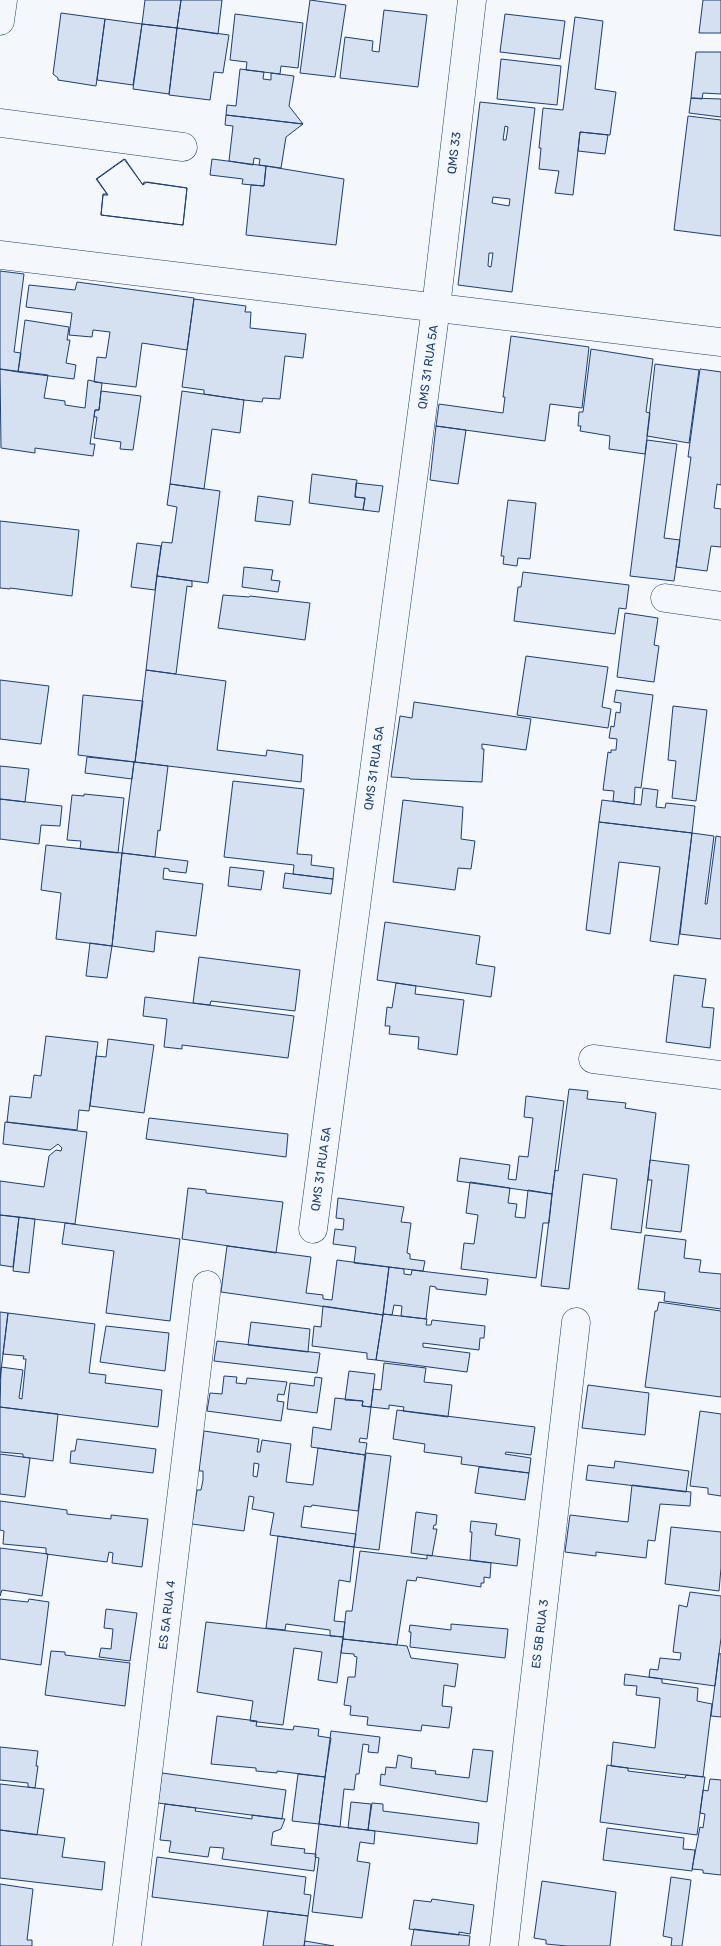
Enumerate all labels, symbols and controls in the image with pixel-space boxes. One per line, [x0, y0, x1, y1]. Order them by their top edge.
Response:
street label: QMS 33 [444, 131, 464, 175]
street label: QMS 31 RUA 5A [415, 324, 441, 410]
street label: QMS 31 RUA 5A [361, 725, 387, 811]
street label: QMS 31 RUA 5A [308, 1126, 334, 1212]
street label: ES 5A RUA 4 [156, 1579, 178, 1650]
street label: ES 5B RUA 3 [529, 1599, 551, 1669]

